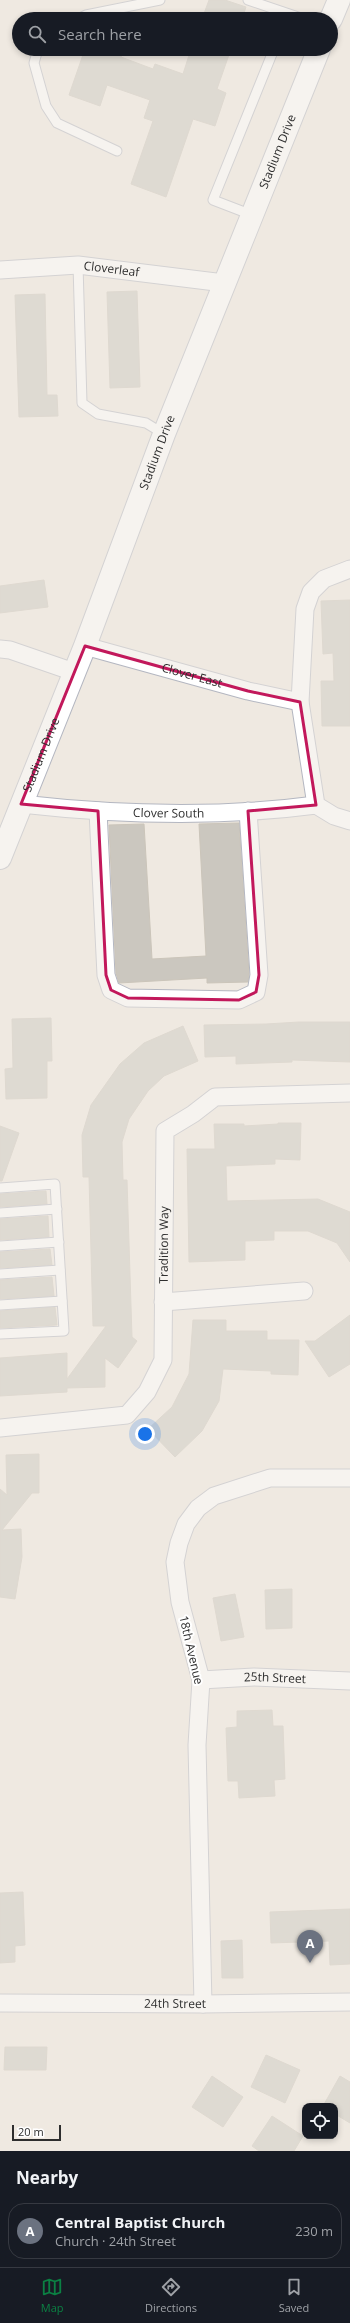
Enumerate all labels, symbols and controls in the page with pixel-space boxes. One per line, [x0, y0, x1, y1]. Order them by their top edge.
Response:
search box [12, 12, 338, 56]
icon: search [26, 23, 48, 45]
text: Search here [58, 24, 142, 44]
street label: Stadium Drive [255, 111, 300, 191]
street label: Cloverleaf [83, 257, 141, 281]
street label: Stadium Drive [135, 412, 179, 492]
street label: Clover East [160, 659, 224, 691]
street label: Stadium Drive [18, 715, 64, 795]
street label: Clover South [133, 804, 204, 822]
street label: Tradition Way [155, 1205, 172, 1284]
your location [135, 1424, 155, 1444]
street label: 18th Avenue [175, 1614, 208, 1686]
street label: 25th Street [243, 1668, 306, 1687]
pin: A [297, 1930, 323, 1963]
street label: 24th Street [144, 1995, 206, 2012]
map controls [302, 2103, 338, 2139]
button: locate [302, 2103, 338, 2139]
scale bar [12, 2123, 61, 2142]
text: 20 m [18, 2124, 44, 2139]
text: Nearby [16, 2166, 78, 2189]
text: Central Baptist Church [55, 2212, 225, 2232]
text: A [26, 2222, 34, 2240]
text: 230 m [295, 2222, 333, 2240]
text: Church · 24th Street [55, 2232, 176, 2250]
tab: Map [41, 2276, 64, 2315]
tab: Directions [145, 2276, 197, 2315]
tab: Saved [279, 2276, 309, 2315]

